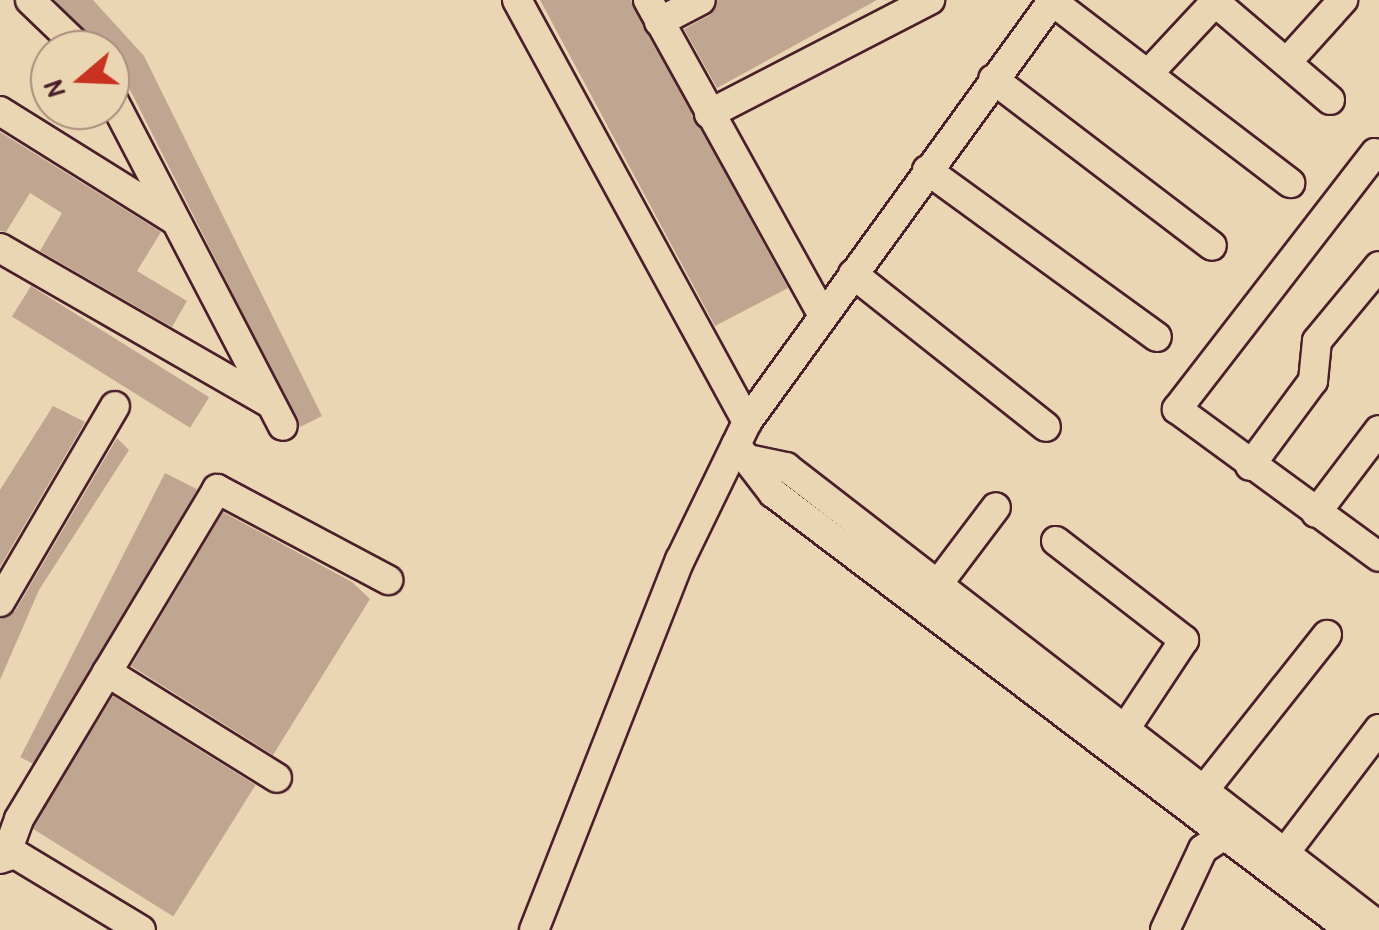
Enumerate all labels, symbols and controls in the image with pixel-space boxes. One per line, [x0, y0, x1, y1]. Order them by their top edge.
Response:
north arrow [30, 30, 130, 130]
text: N [33, 76, 74, 102]

